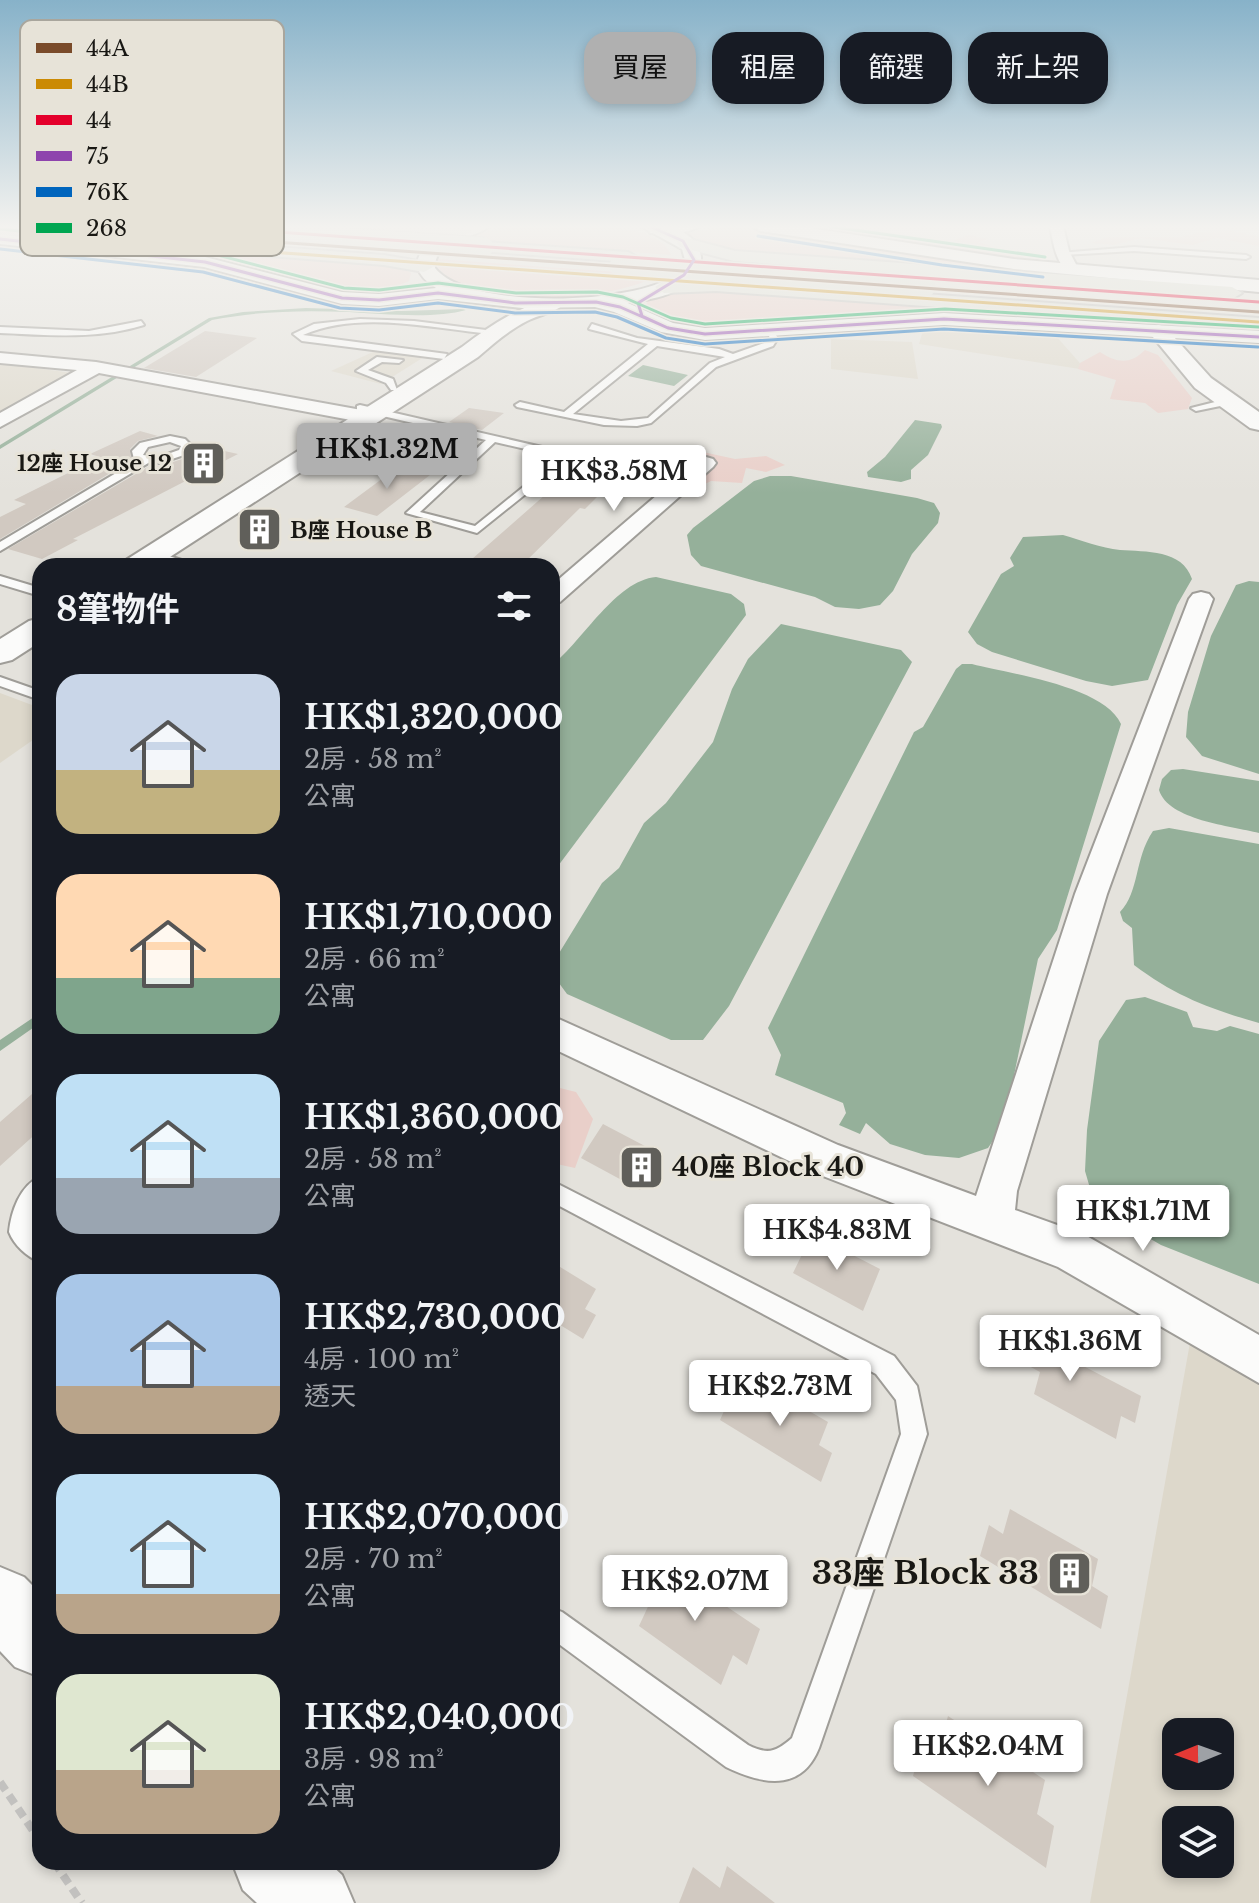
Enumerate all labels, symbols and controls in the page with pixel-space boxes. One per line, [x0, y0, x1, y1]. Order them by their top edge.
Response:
legend [20, 20, 284, 256]
chip: 買屋 [584, 32, 696, 104]
chip: 租屋 [712, 32, 824, 104]
chip: 篩選 [840, 32, 952, 104]
chip: 新上架 [968, 32, 1108, 104]
text: 44A [86, 35, 130, 62]
text: 44B [86, 71, 129, 98]
text: 44 [86, 107, 112, 134]
text: 75 [86, 143, 109, 170]
text: 76K [86, 179, 129, 206]
text: 268 [86, 215, 127, 242]
pin: HK$1.32M [304, 423, 470, 491]
text: HK$1.32M [315, 433, 459, 465]
building icon: 12座 House 12 [179, 439, 227, 487]
pin: HK$3.58M [531, 445, 697, 513]
place label: 12座 House 12 [17, 450, 172, 477]
text: HK$3.58M [540, 455, 688, 487]
building icon: B座 House B [235, 506, 283, 554]
place label: B座 House B [290, 517, 432, 544]
icon: filters [492, 584, 536, 628]
text: 8筆物件 [56, 588, 180, 630]
text: HK$1,320,000 [304, 696, 564, 738]
icon: home [120, 706, 216, 802]
text: 2房 · 58 m² [304, 743, 442, 775]
text: 公寓 [304, 780, 356, 812]
text: HK$1,710,000 [304, 896, 553, 938]
icon: home [120, 906, 216, 1002]
text: 2房 · 66 m² [304, 943, 445, 975]
text: 公寓 [304, 980, 356, 1012]
text: HK$1,360,000 [304, 1096, 565, 1138]
icon: home [120, 1106, 216, 1202]
text: 2房 · 58 m² [304, 1143, 442, 1175]
building icon: 40座 Block 40 [617, 1143, 665, 1191]
place label: 40座 Block 40 [672, 1151, 864, 1183]
text: 公寓 [304, 1180, 356, 1212]
pin: HK$1.71M [1060, 1185, 1226, 1253]
text: HK$1.71M [1075, 1195, 1211, 1227]
pin: HK$4.83M [754, 1204, 920, 1272]
text: HK$4.83M [762, 1214, 912, 1246]
text: HK$2,730,000 [304, 1296, 566, 1338]
icon: home [120, 1306, 216, 1402]
pin: HK$1.36M [987, 1315, 1153, 1383]
text: HK$1.36M [998, 1325, 1142, 1357]
text: 4房 · 100 m² [304, 1343, 459, 1375]
pin: HK$2.73M [697, 1360, 863, 1428]
text: HK$2.73M [707, 1370, 853, 1402]
text: 透天 [304, 1380, 356, 1412]
text: HK$2,070,000 [304, 1496, 570, 1538]
icon: home [120, 1506, 216, 1602]
text: 2房 · 70 m² [304, 1543, 443, 1575]
building icon: 33座 Block 33 [1046, 1549, 1094, 1597]
place label: 33座 Block 33 [812, 1553, 1039, 1593]
pin: HK$2.07M [612, 1555, 778, 1623]
text: HK$2.07M [621, 1565, 769, 1597]
text: 公寓 [304, 1580, 356, 1612]
text: HK$2,040,000 [304, 1696, 575, 1738]
icon: home [120, 1706, 216, 1802]
north arrow [1162, 1718, 1234, 1790]
map controls [1162, 1718, 1234, 1878]
pin: HK$2.04M [905, 1720, 1071, 1788]
text: HK$2.04M [912, 1730, 1064, 1762]
text: 3房 · 98 m² [304, 1743, 444, 1775]
text: 公寓 [304, 1780, 356, 1812]
button: layers [1162, 1806, 1234, 1878]

